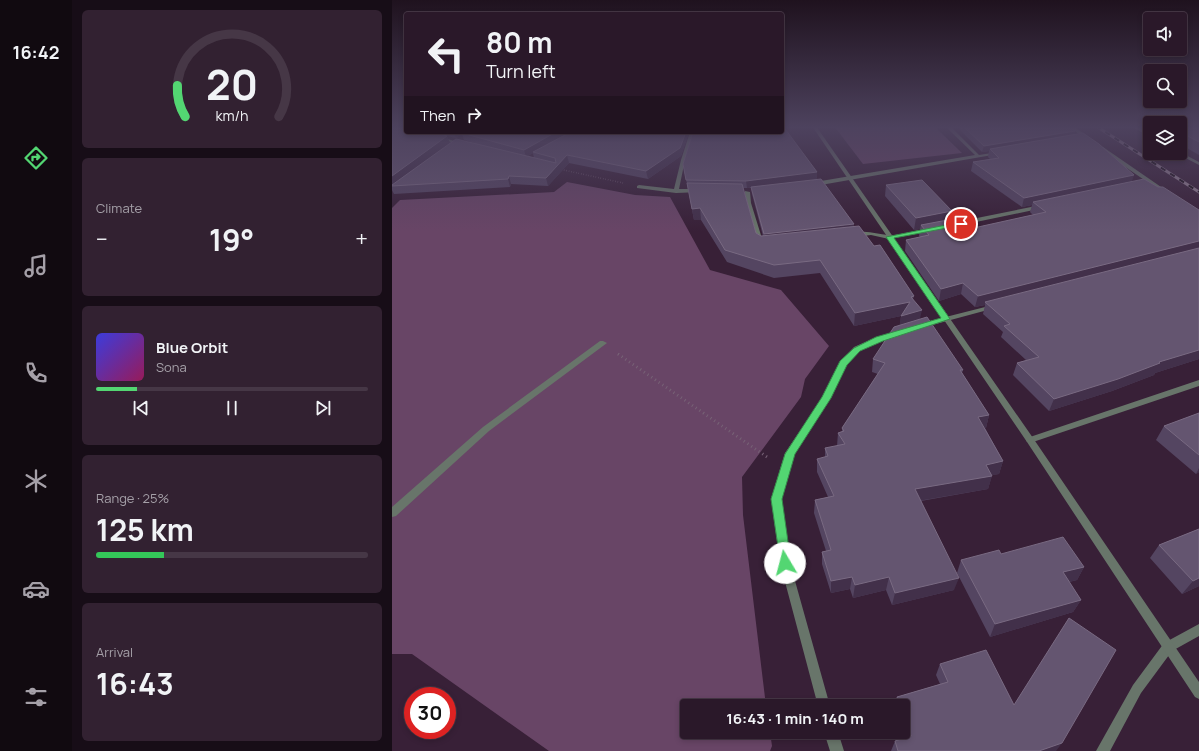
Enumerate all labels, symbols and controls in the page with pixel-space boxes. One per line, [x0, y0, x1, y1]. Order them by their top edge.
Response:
map controls [1143, 12, 1187, 160]
button: sound [1143, 12, 1187, 56]
text: 80 m [486, 23, 552, 61]
icon: left [420, 28, 472, 80]
text: 16:42 [13, 40, 59, 64]
text: 20 [206, 56, 258, 112]
text: Turn left [486, 59, 556, 83]
button: search [1143, 64, 1187, 108]
icon: right [463, 104, 485, 126]
text: Then [420, 105, 455, 126]
text: km/h [215, 106, 249, 125]
button: layers [1143, 116, 1187, 160]
icon: directions [22, 144, 50, 172]
text: Climate [96, 199, 142, 217]
pin [944, 207, 978, 241]
icon: arrive [950, 213, 972, 235]
text: 19° [209, 219, 254, 260]
text: − [96, 224, 108, 254]
text: + [355, 224, 368, 254]
icon: music [22, 252, 50, 280]
text: Blue Orbit [156, 337, 228, 358]
text: Sona [156, 358, 187, 376]
icon: phone [22, 359, 50, 387]
icon: previous [130, 397, 152, 419]
icon: pause [221, 397, 243, 419]
icon: next [312, 397, 334, 419]
icon: climate [22, 467, 50, 495]
text: Range · 25% [96, 489, 169, 507]
text: 125 km [96, 509, 194, 550]
position arrow [764, 542, 806, 584]
icon: car [22, 575, 50, 603]
text: Arrival [96, 643, 133, 661]
text: 16:43 [96, 663, 174, 704]
icon: filters [22, 683, 50, 711]
speed limit sign: 30 [404, 687, 456, 739]
text: 16:43 · 1 min · 140 m [726, 708, 864, 729]

